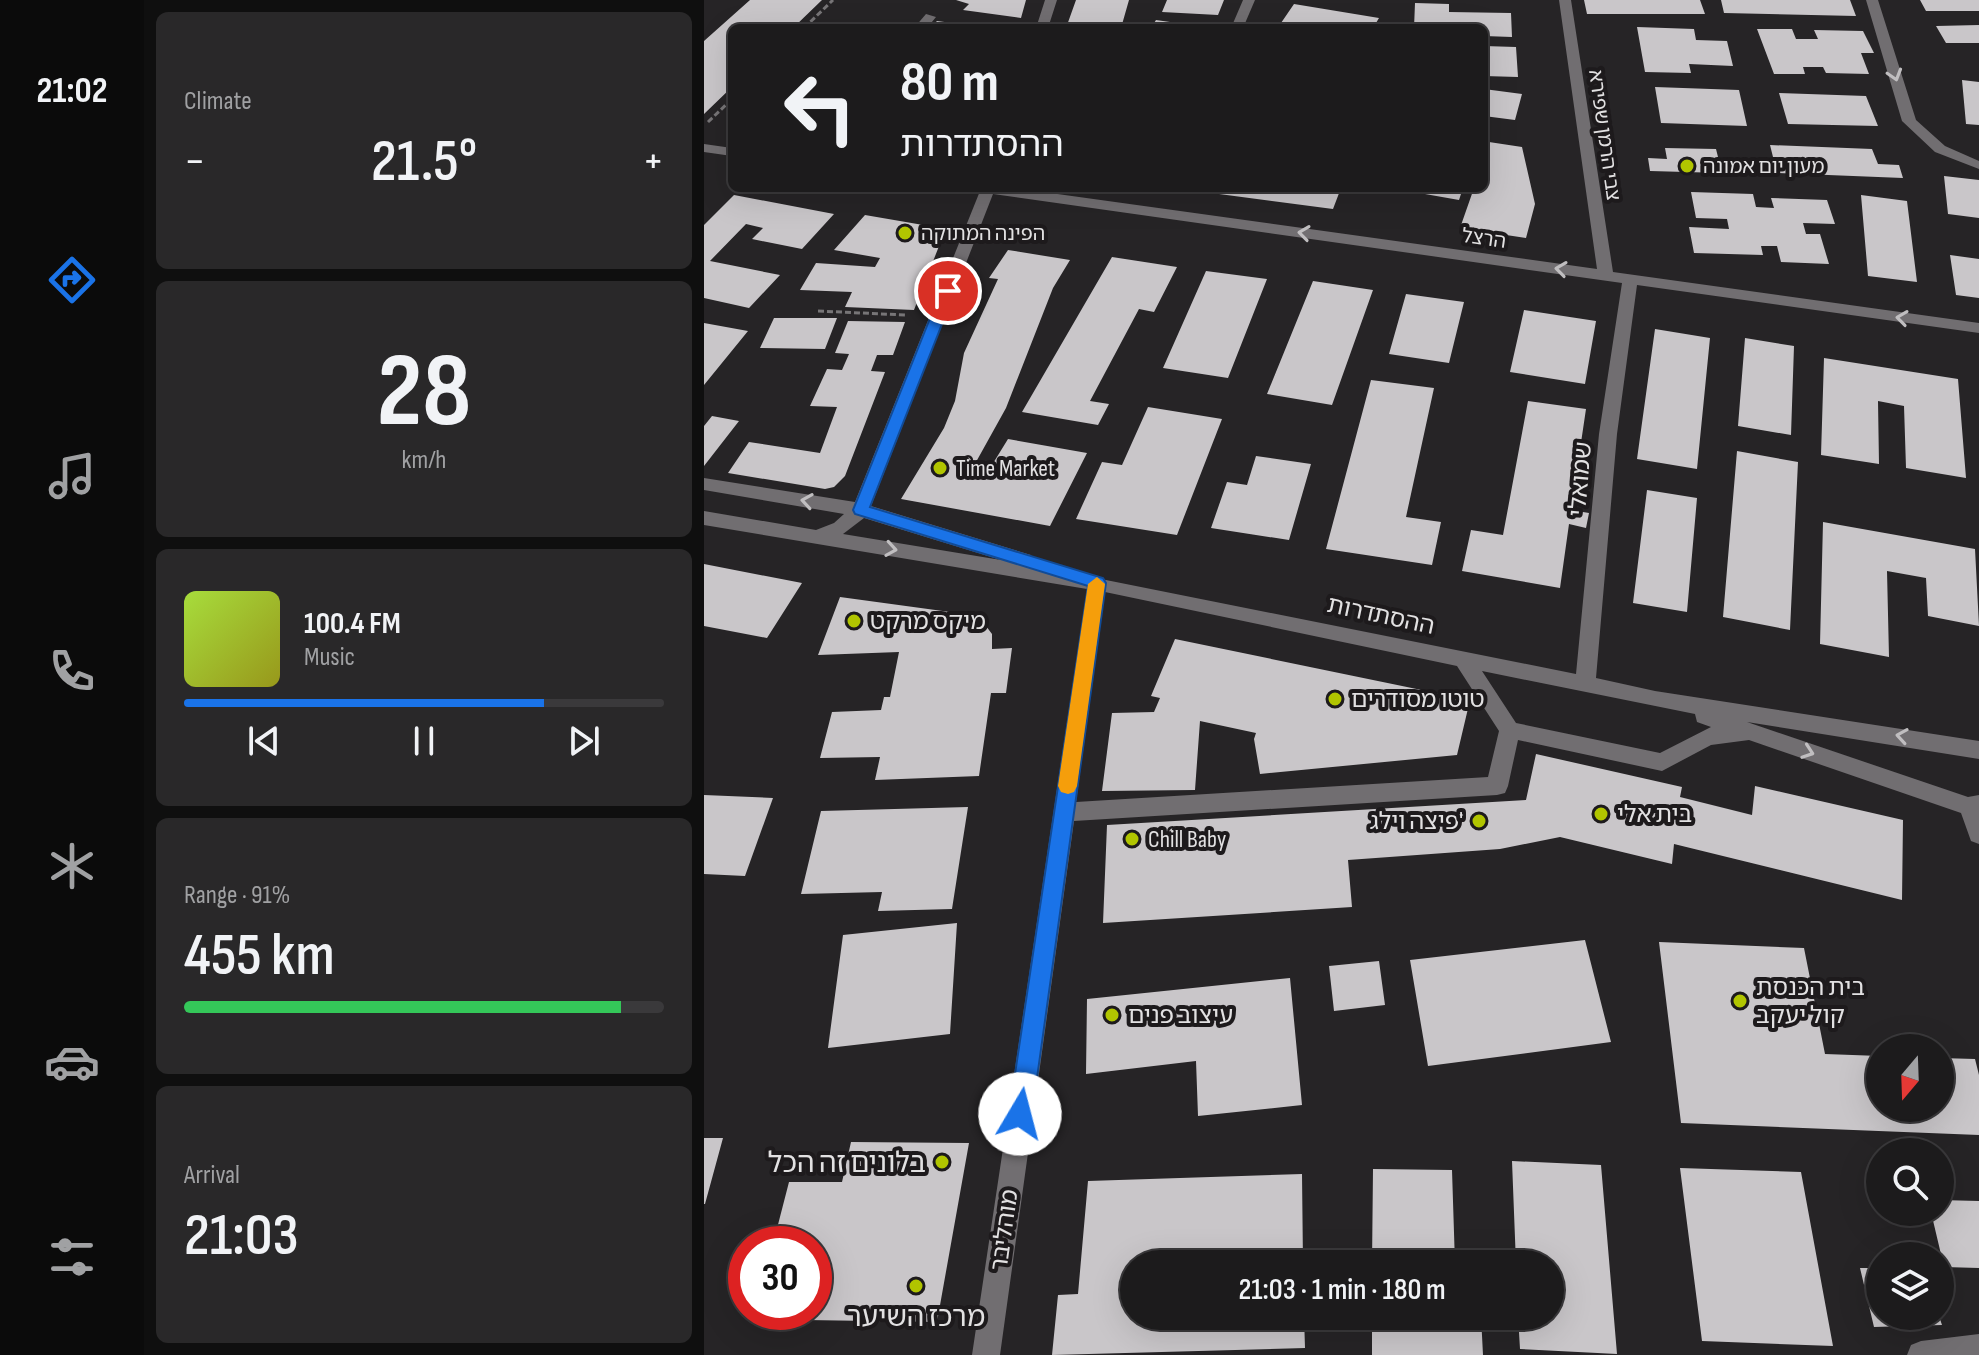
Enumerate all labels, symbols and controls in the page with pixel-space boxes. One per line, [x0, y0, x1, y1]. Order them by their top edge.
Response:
text: 80 m [900, 50, 999, 117]
icon: left [768, 56, 872, 160]
one-way arrow [1886, 67, 1902, 81]
street label: צבי הרמן שפירא [1583, 68, 1625, 202]
text: 21:02 [37, 70, 107, 113]
text: Climate [184, 86, 252, 117]
text: ההסתדרות [900, 124, 1064, 167]
text: 21.5° [371, 126, 477, 198]
text: − [184, 135, 206, 188]
text: + [642, 135, 664, 188]
place label: מעון יום אמונה [1703, 155, 1824, 179]
marker: מעון יום אמונה [1678, 157, 1696, 175]
place label: הפינה המתוקה [921, 222, 1045, 246]
marker: הפינה המתוקה [896, 224, 914, 242]
street label: הרצל [1460, 224, 1508, 254]
one-way arrow [1297, 225, 1311, 242]
icon: directions [44, 252, 100, 308]
pin [914, 257, 982, 325]
one-way arrow [1554, 261, 1567, 278]
icon: arrive [926, 269, 970, 313]
one-way arrow [1895, 310, 1909, 327]
text: 28 [377, 330, 471, 455]
street label: שמואלי [1563, 440, 1598, 518]
text: km/h [402, 445, 446, 476]
icon: music [44, 448, 100, 504]
place label: Time Market [956, 454, 1055, 483]
marker: Time Market [931, 459, 949, 477]
one-way arrow [800, 493, 813, 510]
one-way arrow [885, 540, 898, 557]
street label: ההסתדרות [1324, 590, 1437, 641]
text: 100.4 FM [304, 606, 401, 642]
place label: מיקס מרקט [870, 607, 986, 636]
marker: מיקס מרקט [845, 612, 863, 630]
text: Music [304, 642, 355, 673]
icon: phone [44, 643, 100, 699]
place label: טוטו מסודרים [1351, 685, 1485, 714]
marker: טוטו מסודרים [1326, 690, 1344, 708]
icon: previous [242, 719, 286, 763]
icon: pause [402, 719, 446, 763]
icon: next [562, 719, 606, 763]
one-way arrow [1895, 729, 1909, 746]
one-way arrow [1800, 742, 1814, 758]
place label: בית אלי [1617, 800, 1692, 829]
marker: בית אלי [1592, 805, 1610, 823]
place label: פיצה וילג' [1370, 807, 1463, 836]
marker: פיצה וילג' [1470, 812, 1488, 830]
place label: Chill Baby [1148, 825, 1226, 854]
marker: Chill Baby [1123, 830, 1141, 848]
icon: climate [44, 838, 100, 894]
text: Range · 91% [184, 880, 290, 911]
text: 455 km [184, 920, 335, 992]
place label: בית הכנסת קול יעקב [1756, 973, 1865, 1030]
marker: בית הכנסת קול יעקב [1731, 992, 1749, 1010]
place label: עיצוב פנים [1128, 1001, 1233, 1030]
marker: עיצוב פנים [1103, 1006, 1121, 1024]
icon: car [44, 1034, 100, 1090]
north arrow [1866, 1034, 1954, 1122]
map controls [1866, 1034, 1954, 1330]
position arrow [978, 1072, 1062, 1156]
button: search [1866, 1138, 1954, 1226]
place label: בלונים זה הכל [768, 1147, 926, 1180]
marker: בלונים זה הכל [933, 1153, 951, 1171]
text: Arrival [184, 1160, 240, 1191]
street label: מוהליבר [984, 1188, 1025, 1273]
text: 21:03 [184, 1200, 299, 1272]
speed limit sign: 30 [728, 1226, 832, 1330]
icon: filters [44, 1229, 100, 1285]
button: layers [1866, 1242, 1954, 1330]
text: 21:03 · 1 min · 180 m [1238, 1272, 1446, 1308]
marker: מרכז השיער [907, 1277, 925, 1295]
place label: מרכז השיער [847, 1301, 985, 1334]

